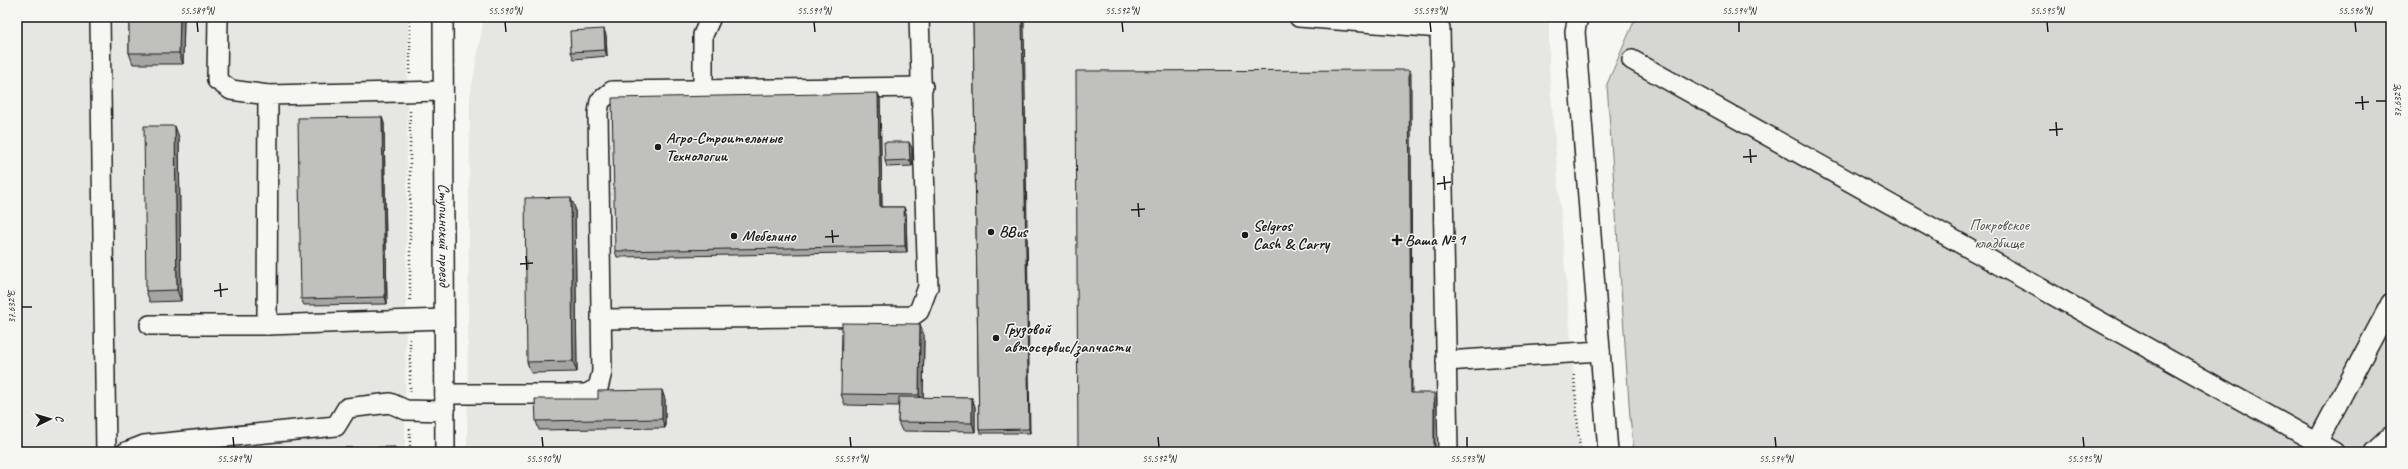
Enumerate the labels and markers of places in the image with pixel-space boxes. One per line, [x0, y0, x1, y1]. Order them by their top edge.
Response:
place label: Агро-Строительные Технологии [666, 128, 784, 166]
marker: Агро-Строительные Технологии [653, 142, 663, 152]
place label: Selgros Cash & Carry [1253, 216, 1331, 254]
place label: BBus [999, 222, 1029, 242]
place label: Мебелино [742, 226, 797, 246]
marker: BBus [986, 227, 996, 237]
marker: Selgros Cash & Carry [1240, 230, 1250, 240]
place label: Ваша № 1 [1405, 230, 1467, 250]
marker: Мебелино [729, 231, 739, 241]
marker: Ваша № 1 [1392, 235, 1402, 245]
place label: Грузовой автосервис/запчасти [1004, 319, 1132, 357]
marker: Грузовой автосервис/запчасти [991, 333, 1001, 343]

